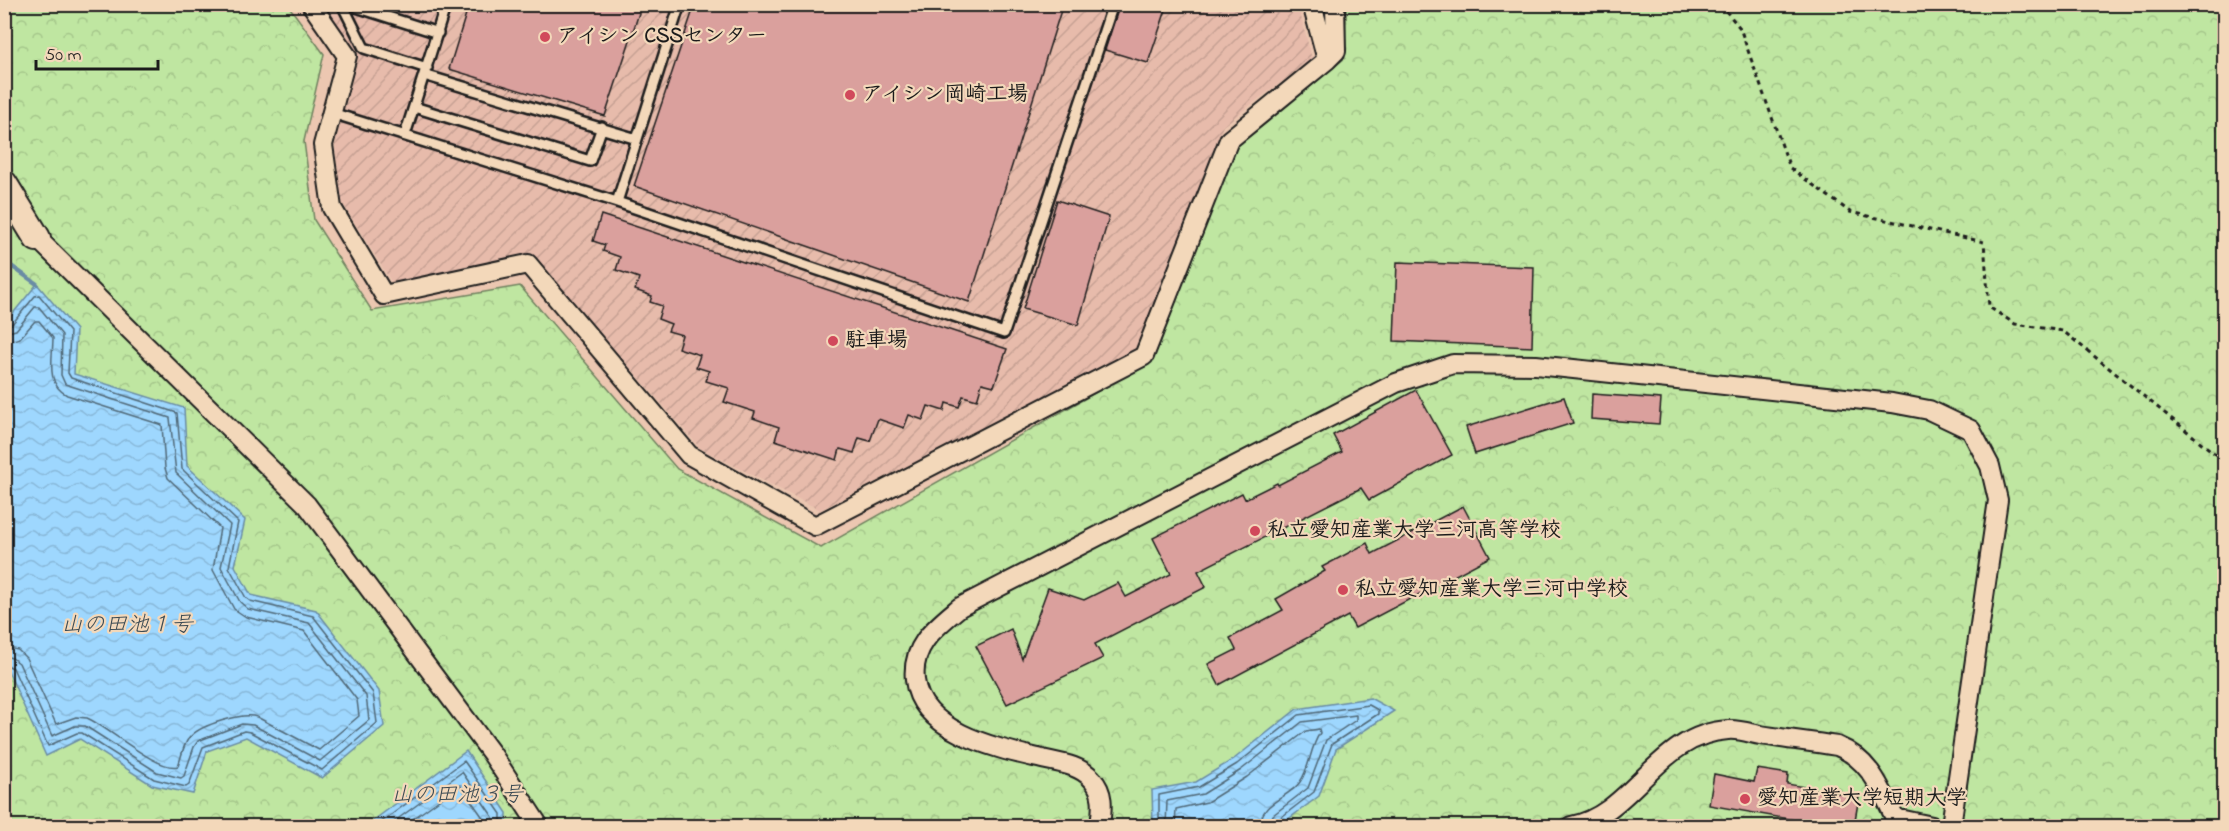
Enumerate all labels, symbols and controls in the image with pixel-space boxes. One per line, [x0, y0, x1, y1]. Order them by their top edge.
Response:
place label: アイシン CSSセンター [557, 22, 767, 52]
marker: アイシン CSSセンター [538, 30, 552, 44]
scale bar [36, 33, 158, 71]
text: 50 m [45, 43, 82, 69]
place label: アイシン岡崎工場 [862, 80, 1028, 110]
marker: アイシン岡崎工場 [843, 88, 857, 102]
place label: 駐車場 [845, 326, 908, 356]
marker: 駐車場 [826, 334, 840, 348]
place label: 私立愛知産業大学三河高等学校 [1267, 516, 1561, 546]
marker: 私立愛知産業大学三河高等学校 [1248, 524, 1262, 538]
place label: 私立愛知産業大学三河中学校 [1355, 575, 1628, 605]
marker: 私立愛知産業大学三河中学校 [1336, 583, 1350, 597]
water label: 山の田池１号 [61, 610, 195, 642]
water label: 山の田池３号 [391, 780, 525, 812]
place label: 愛知産業大学短期大学 [1757, 784, 1967, 814]
marker: 愛知産業大学短期大学 [1738, 792, 1752, 806]

